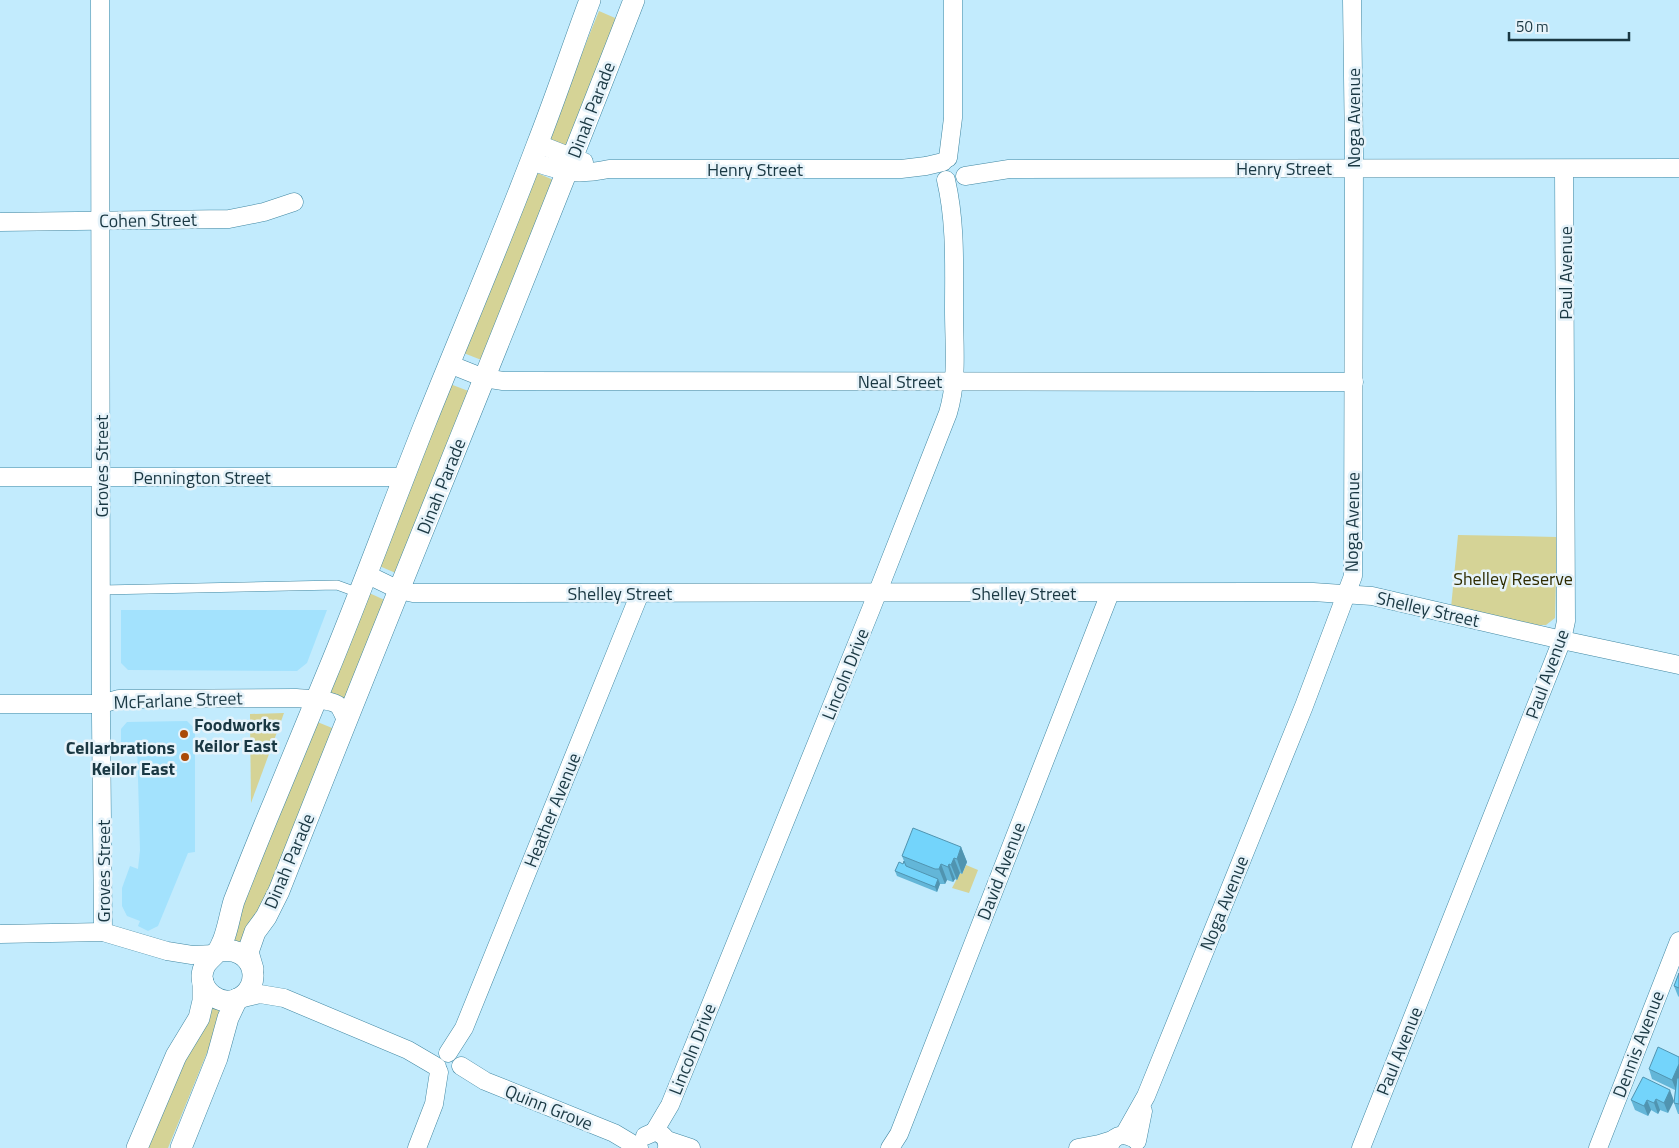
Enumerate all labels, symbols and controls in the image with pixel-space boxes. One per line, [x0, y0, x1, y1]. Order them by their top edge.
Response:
scale bar [1509, 10, 1629, 42]
text: 50 m [1516, 15, 1549, 38]
street label: Dinah Parade [560, 58, 622, 162]
street label: Noga Avenue [1340, 68, 1367, 168]
street label: Henry Street [1236, 155, 1333, 182]
street label: Henry Street [707, 156, 804, 183]
street label: Cohen Street [99, 206, 198, 234]
street label: Paul Avenue [1552, 226, 1579, 320]
street label: Neal Street [858, 368, 943, 395]
street label: Groves Street [88, 414, 115, 517]
street label: Dinah Parade [410, 434, 472, 538]
street label: Pennington Street [133, 464, 272, 491]
street label: Noga Avenue [1338, 472, 1366, 572]
park label: Shelley Reserve [1453, 565, 1573, 592]
street label: Shelley Street [568, 580, 673, 607]
street label: Shelley Street [972, 580, 1077, 607]
street label: Shelley Street [1374, 584, 1483, 634]
street label: Lincoln Drive [814, 624, 876, 724]
street label: Paul Avenue [1518, 625, 1576, 723]
street label: McFarlane Street [113, 684, 244, 716]
place label: Foodworks Keilor East [194, 711, 280, 759]
marker: Foodworks Keilor East [178, 728, 190, 740]
place label: Cellarbrations Keilor East [66, 734, 175, 782]
street label: Heather Avenue [517, 749, 587, 871]
marker: Cellarbrations Keilor East [179, 751, 191, 763]
street label: Dinah Parade [257, 809, 321, 913]
street label: David Avenue [970, 818, 1032, 924]
street label: Groves Street [90, 819, 117, 922]
street label: Noga Avenue [1193, 852, 1255, 954]
street label: Dennis Avenue [1605, 987, 1671, 1101]
street label: Lincoln Drive [661, 999, 723, 1099]
street label: Paul Avenue [1369, 1003, 1429, 1099]
street label: Quinn Grove [501, 1077, 597, 1137]

